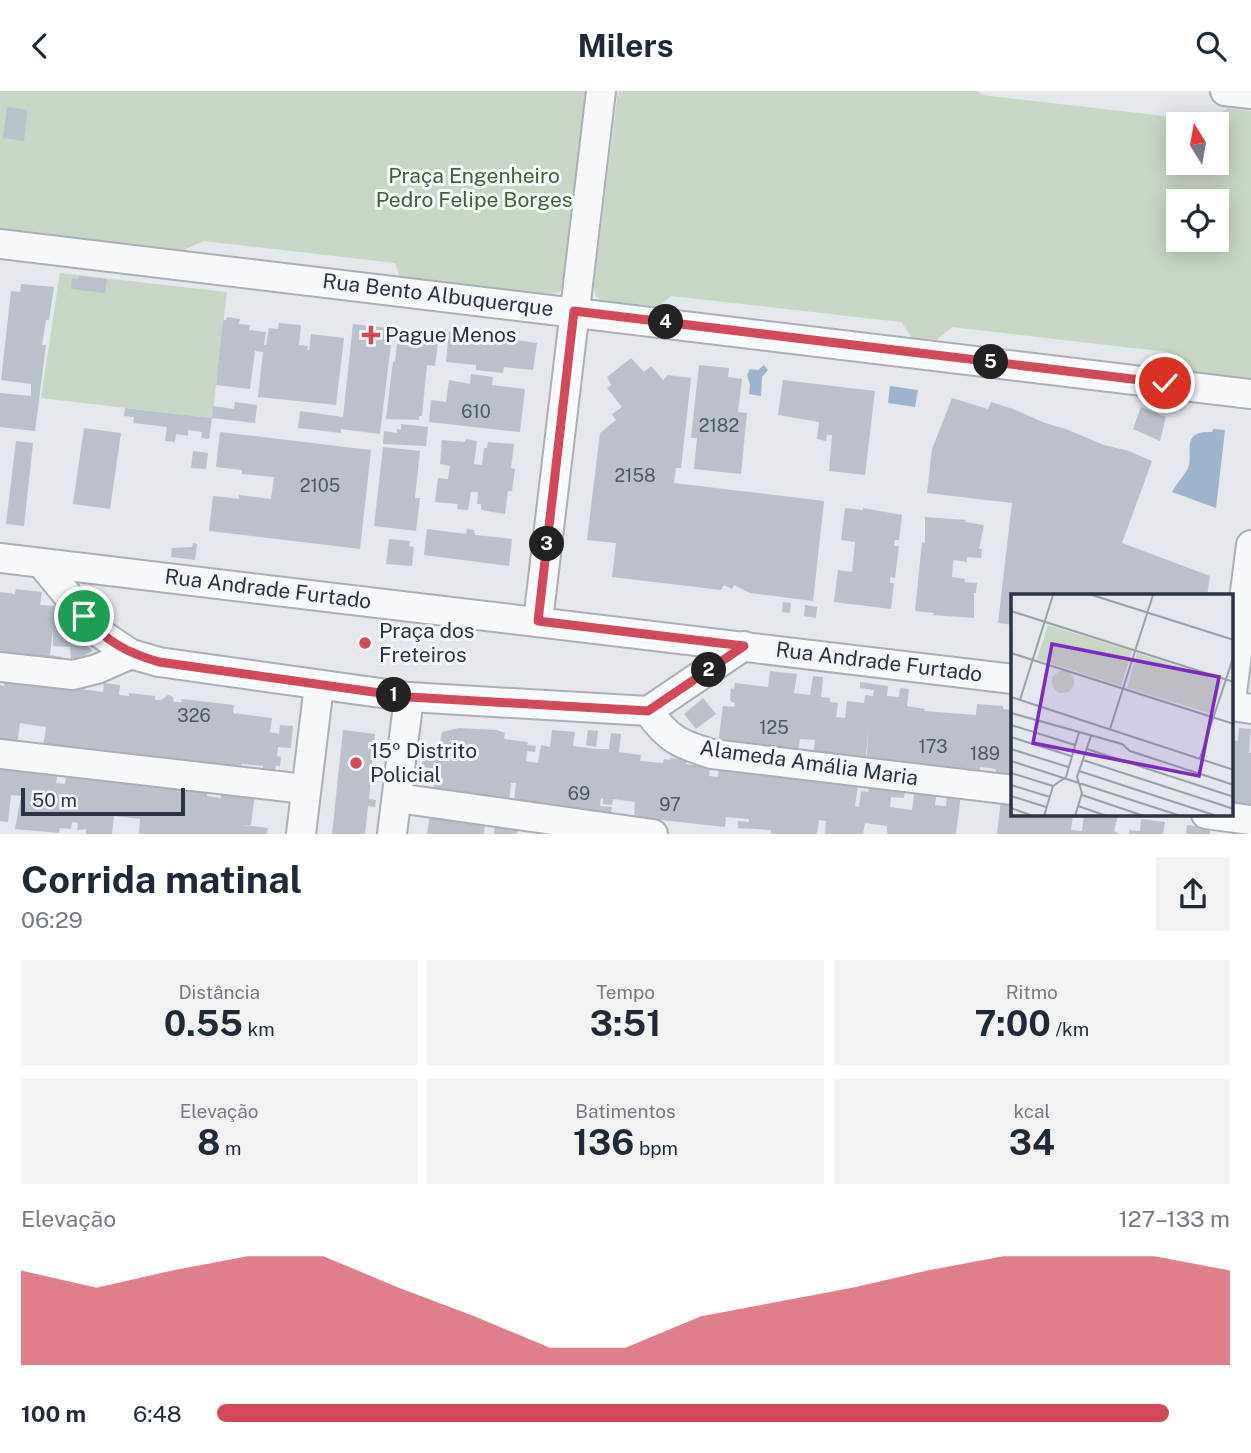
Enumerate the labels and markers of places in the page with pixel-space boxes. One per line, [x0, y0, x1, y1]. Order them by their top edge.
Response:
pin: 4 [648, 305, 684, 339]
place label: Pague Menos [385, 322, 517, 347]
marker: Pague Menos [363, 327, 379, 343]
pin: 5 [974, 345, 1009, 379]
pin [1135, 353, 1195, 413]
pin: 3 [530, 526, 564, 561]
pin [54, 586, 114, 646]
place label: Praça dos Freteiros [379, 618, 475, 667]
marker: Praça dos Freteiros [357, 635, 373, 651]
pin: 2 [692, 653, 726, 687]
pin: 1 [376, 677, 412, 713]
place label: 15º Distrito Policial [370, 738, 477, 787]
marker: 15º Distrito Policial [348, 755, 364, 771]

